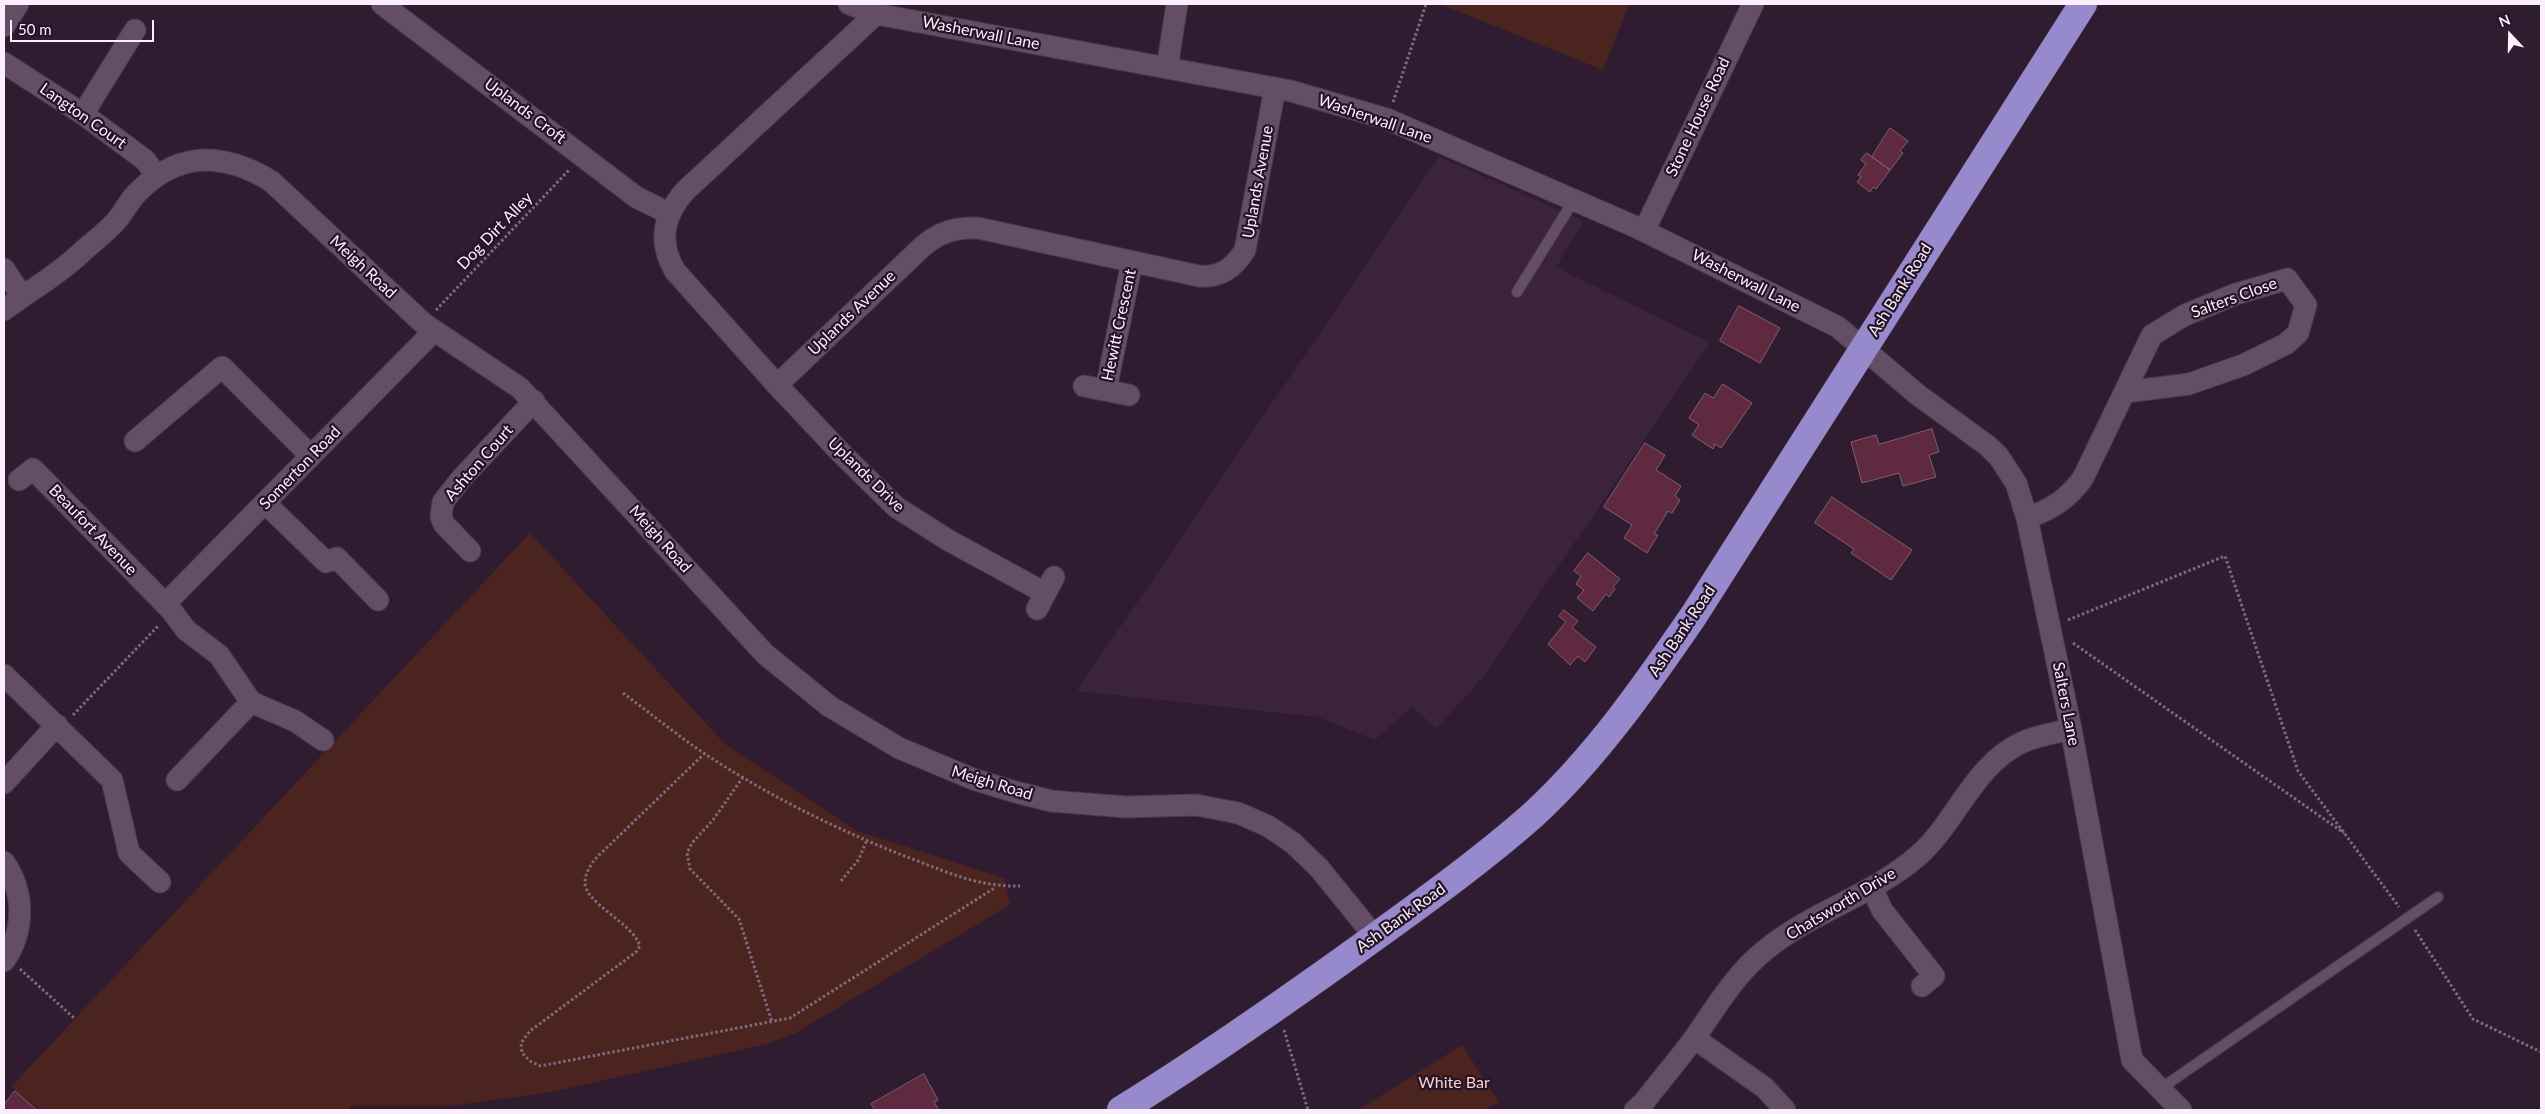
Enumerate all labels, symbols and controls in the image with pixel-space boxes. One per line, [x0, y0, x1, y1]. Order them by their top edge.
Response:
scale bar [12, 10, 156, 42]
north arrow [2485, 10, 2535, 60]
text: N [2496, 11, 2513, 30]
street label: Washerwall Lane [921, 12, 1041, 54]
text: 50 m [18, 20, 52, 38]
street label: Stone House Road [1662, 54, 1734, 180]
street label: Uplands Croft [480, 74, 570, 148]
street label: Langton Court [36, 79, 130, 153]
street label: Washerwall Lane [1315, 90, 1435, 148]
street label: Uplands Avenue [1239, 124, 1277, 240]
street label: Dog Dirt Alley [453, 188, 537, 274]
street label: Meigh Road [326, 231, 400, 303]
street label: Ash Bank Road [1864, 240, 1936, 340]
street label: Washerwall Lane [1688, 245, 1804, 317]
street label: Uplands Avenue [804, 266, 900, 360]
street label: Hewitt Crescent [1098, 267, 1140, 383]
street label: Salters Close [2188, 274, 2280, 322]
street label: Ashton Court [441, 421, 517, 505]
street label: Somerton Road [255, 422, 345, 514]
street label: Uplands Drive [824, 434, 908, 516]
street label: Beaufort Avenue [45, 481, 141, 579]
street label: Meigh Road [625, 501, 695, 577]
street label: Ash Bank Road [1645, 582, 1719, 680]
street label: Salters Lane [2048, 661, 2084, 747]
street label: Meigh Road [949, 762, 1035, 804]
street label: Chatsworth Drive [1783, 864, 1899, 944]
street label: Ash Bank Road [1353, 879, 1449, 957]
park label: White Bar [1418, 1073, 1490, 1093]

